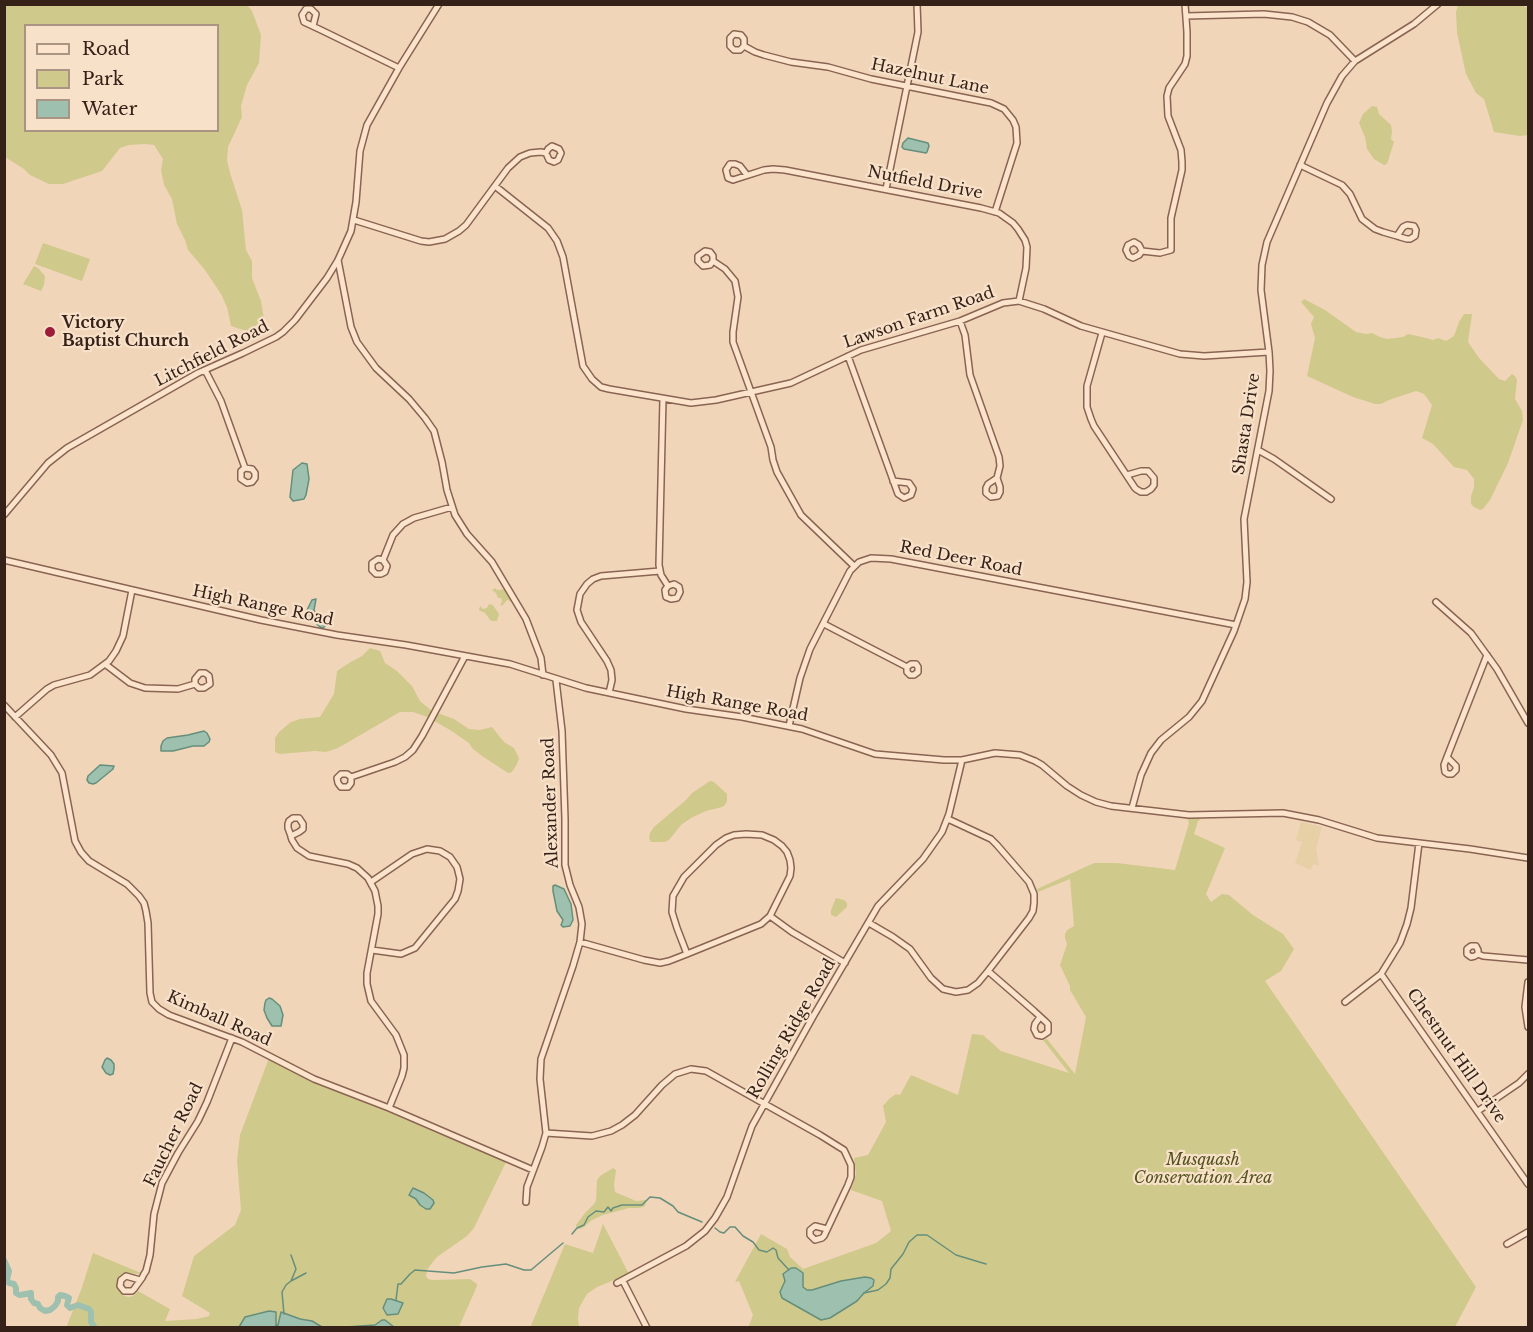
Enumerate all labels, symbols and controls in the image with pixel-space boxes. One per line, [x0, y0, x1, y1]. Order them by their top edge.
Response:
legend [24, 24, 219, 132]
text: Road [82, 38, 130, 60]
street label: Hazelnut Lane [869, 55, 991, 99]
text: Park [82, 68, 124, 90]
text: Water [82, 98, 137, 120]
street label: Nutfield Drive [866, 162, 984, 204]
street label: Lawson Farm Road [841, 283, 997, 353]
place label: Victory Baptist Church [62, 313, 189, 351]
street label: Litchfield Road [152, 317, 272, 391]
marker: Victory Baptist Church [43, 325, 57, 339]
street label: Shasta Drive [1229, 372, 1265, 476]
street label: Red Deer Road [898, 538, 1024, 580]
street label: High Range Road [191, 582, 335, 630]
street label: High Range Road [665, 682, 809, 726]
street label: Alexander Road [539, 737, 563, 869]
street label: Rolling Ridge Road [744, 955, 840, 1103]
street label: Chestnut Hill Drive [1402, 985, 1510, 1127]
street label: Kimball Road [164, 987, 274, 1051]
street label: Faucher Road [141, 1080, 207, 1190]
park label: Musquash Conservation Area [1134, 1150, 1272, 1188]

